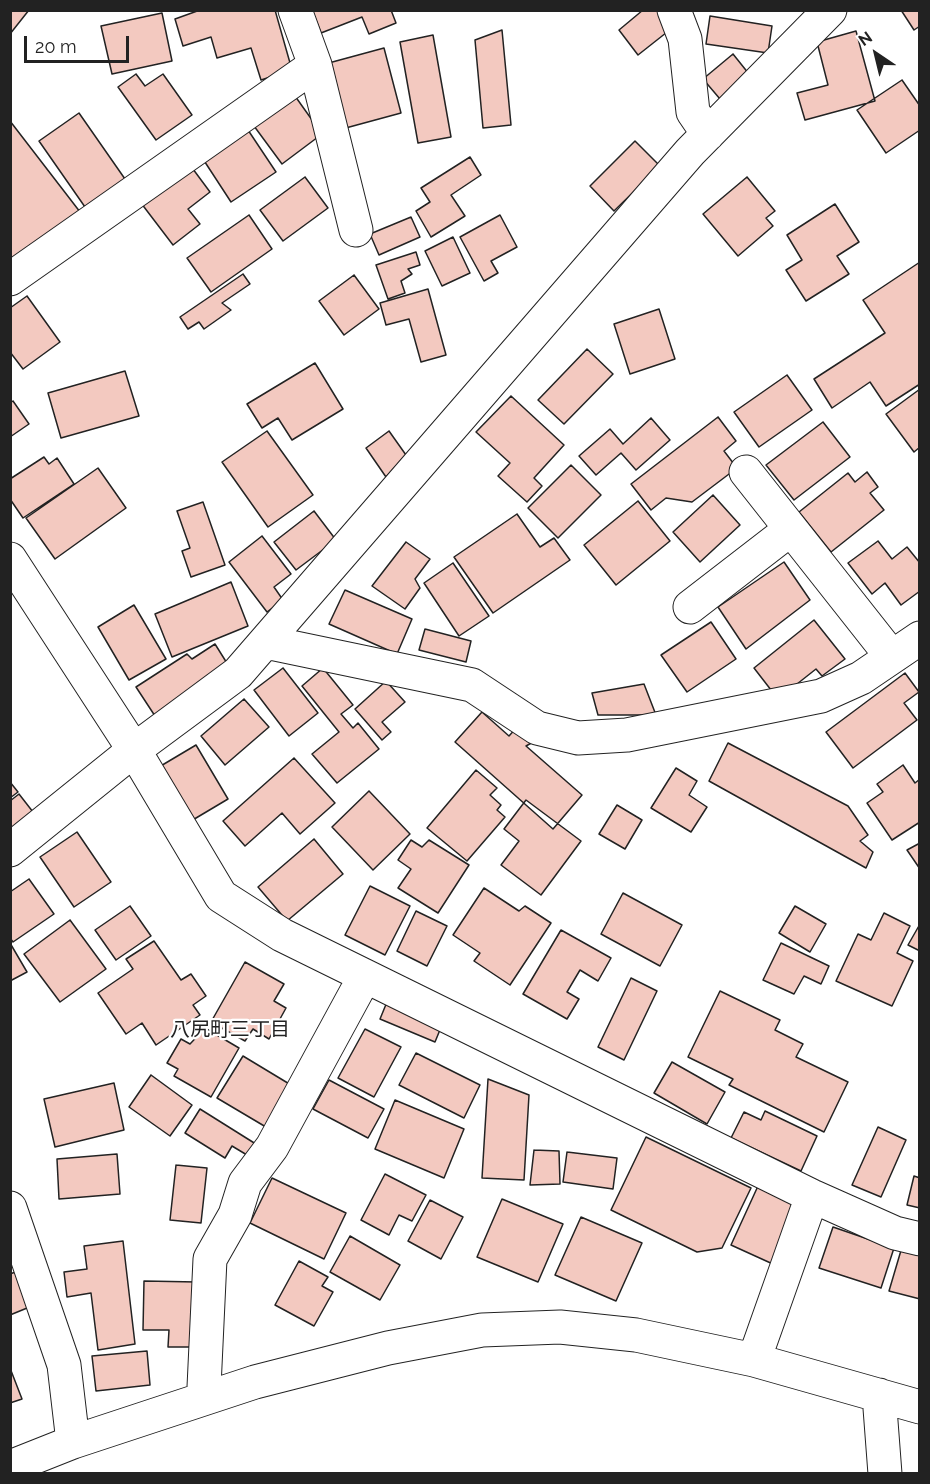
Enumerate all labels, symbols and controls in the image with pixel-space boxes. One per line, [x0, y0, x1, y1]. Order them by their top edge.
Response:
scale bar [27, 24, 132, 62]
north arrow [846, 24, 906, 84]
text: N [855, 28, 876, 50]
text: 20 m [35, 36, 77, 57]
district label: 八尻町三丁目 [170, 1018, 290, 1042]

